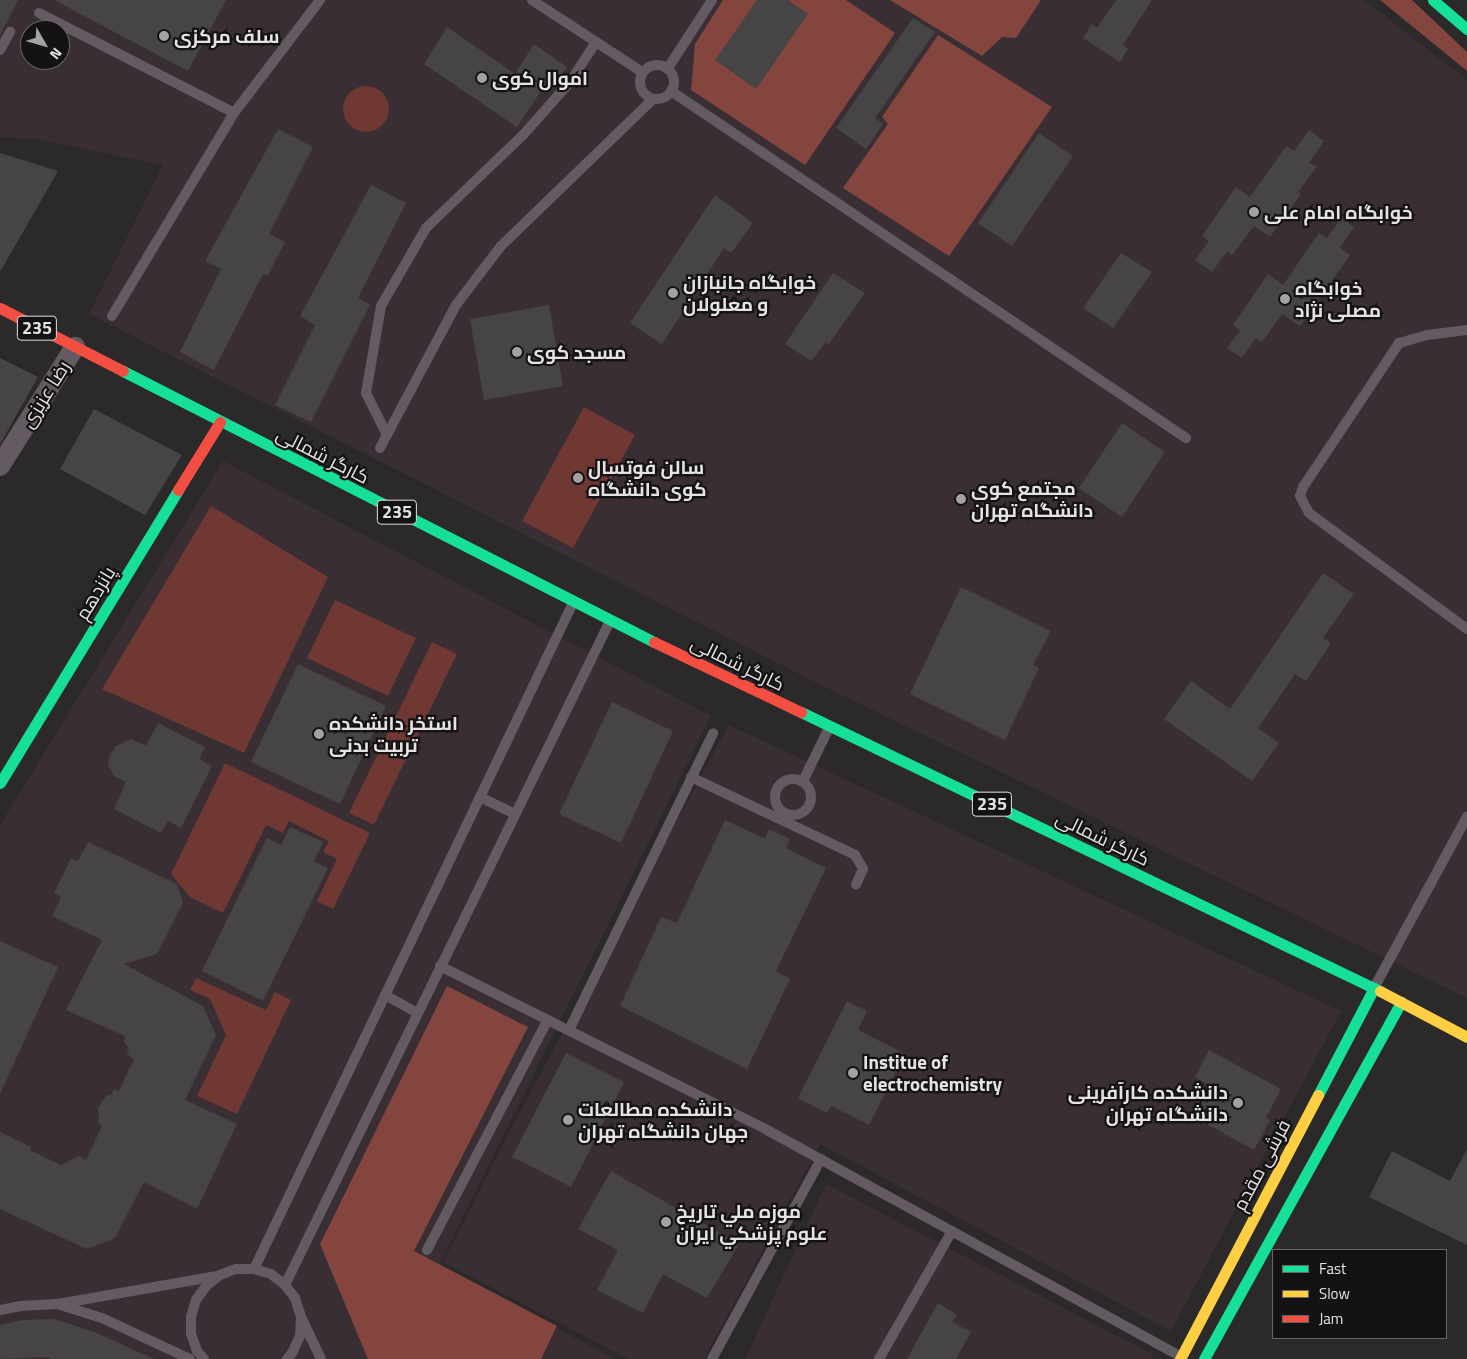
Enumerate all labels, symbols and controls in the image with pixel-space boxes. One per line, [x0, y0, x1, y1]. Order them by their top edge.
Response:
north arrow [20, 20, 70, 70]
place label: سلف مرکزی [174, 25, 279, 47]
marker: سلف مرکزی [158, 30, 170, 42]
text: N [45, 44, 68, 64]
place label: اموال کوی [492, 67, 588, 89]
marker: اموال کوی [476, 72, 488, 84]
place label: خوابگاه امام علی [1264, 201, 1413, 223]
marker: خوابگاه امام علی [1248, 206, 1260, 218]
place label: خوابگاه جانبازان و معلولان [683, 271, 816, 315]
place label: خوابگاه مصلی نژاد [1295, 277, 1381, 321]
marker: خوابگاه جانبازان و معلولان [667, 287, 679, 299]
marker: خوابگاه مصلی نژاد [1279, 293, 1291, 305]
road number: 235 [16, 312, 58, 343]
place label: مسجد کوی [527, 341, 626, 363]
marker: مسجد کوی [511, 346, 523, 358]
street label: رضا عزیزی [15, 356, 75, 432]
street label: کارگر شمالی [273, 422, 373, 488]
place label: سالن فوتسال کوی دانشگاه [588, 456, 707, 500]
marker: سالن فوتسال کوی دانشگاه [572, 472, 584, 484]
place label: مجتمع کوی دانشگاه تهران [971, 477, 1093, 521]
marker: مجتمع کوی دانشگاه تهران [955, 493, 967, 505]
road number: 235 [376, 497, 418, 528]
street label: پانزدهم [70, 562, 120, 624]
street label: کارگر شمالی [687, 631, 789, 695]
place label: استخر دانشکده تربیت بدنی [329, 712, 458, 756]
marker: استخر دانشکده تربیت بدنی [313, 728, 325, 740]
road number: 235 [971, 789, 1013, 820]
street label: کارگر شمالی [1052, 806, 1154, 870]
place label: Institue of electrochemistry [863, 1051, 1002, 1095]
marker: Institue of electrochemistry [847, 1067, 859, 1079]
place label: دانشکده کارآفرینی دانشگاه تهران [1068, 1081, 1228, 1125]
marker: دانشکده کارآفرینی دانشگاه تهران [1232, 1097, 1244, 1109]
place label: دانشکده مطالعات جهان دانشگاه تهران [578, 1098, 748, 1142]
marker: دانشکده مطالعات جهان دانشگاه تهران [562, 1114, 574, 1126]
street label: فرشی مقدم [1227, 1115, 1295, 1215]
place label: موزه ملي تاريخ علوم پزشكي ايران [676, 1200, 827, 1244]
marker: موزه ملي تاريخ علوم پزشكي ايران [660, 1216, 672, 1228]
legend [1272, 1249, 1447, 1339]
text: Fast [1319, 1257, 1346, 1280]
text: Slow [1319, 1282, 1350, 1305]
text: Jam [1319, 1307, 1343, 1330]

